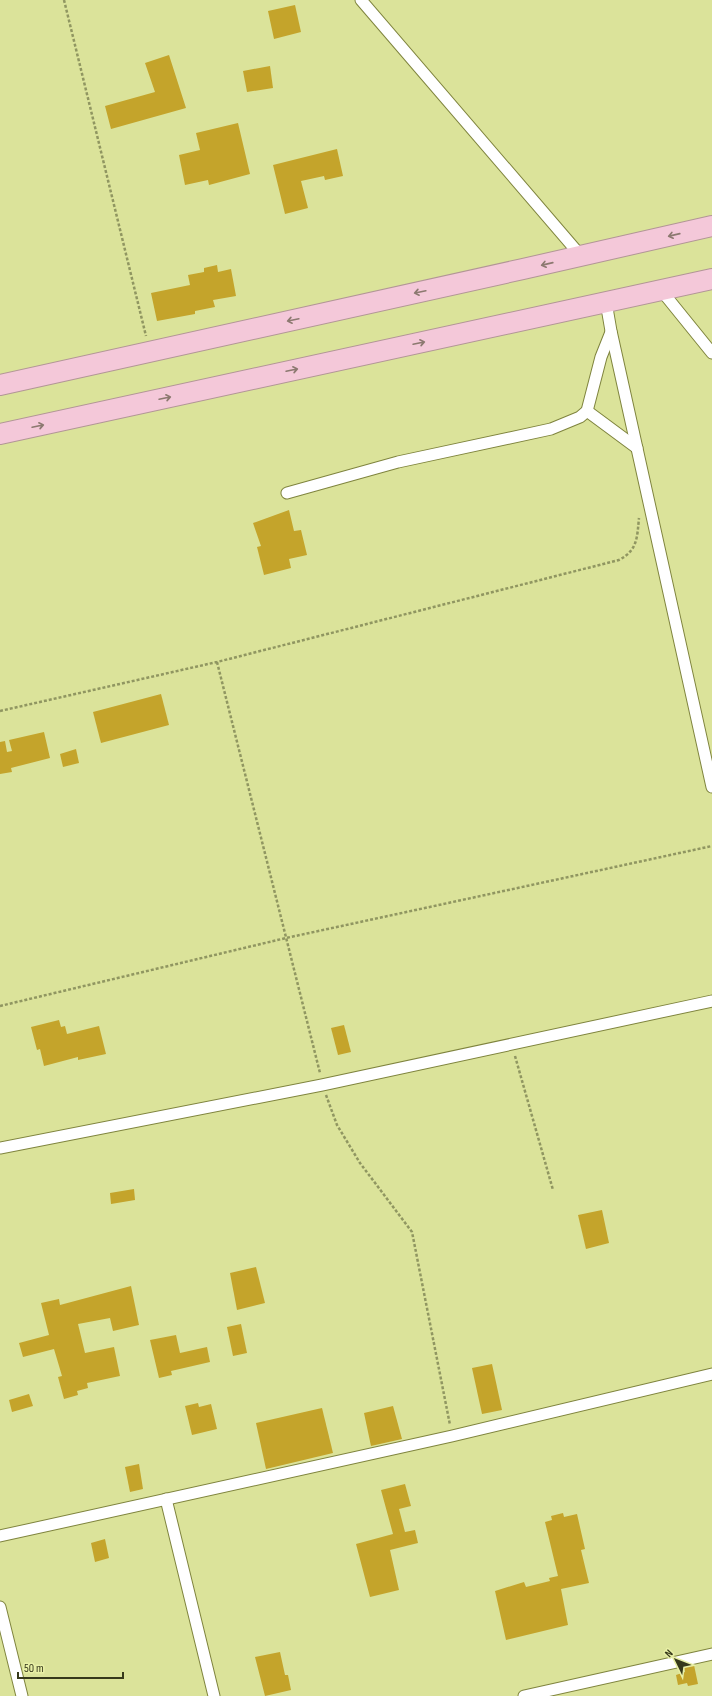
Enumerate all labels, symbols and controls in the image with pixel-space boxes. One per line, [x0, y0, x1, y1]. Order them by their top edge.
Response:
one-way arrow [668, 231, 681, 239]
one-way arrow [541, 260, 554, 268]
one-way arrow [414, 289, 427, 297]
one-way arrow [287, 317, 300, 325]
one-way arrow [412, 338, 425, 346]
one-way arrow [285, 366, 298, 374]
one-way arrow [158, 394, 171, 402]
one-way arrow [31, 421, 44, 429]
north arrow [656, 1640, 696, 1680]
text: N [662, 1647, 676, 1660]
scale bar [18, 1654, 123, 1680]
text: 50 m [24, 1661, 44, 1676]

